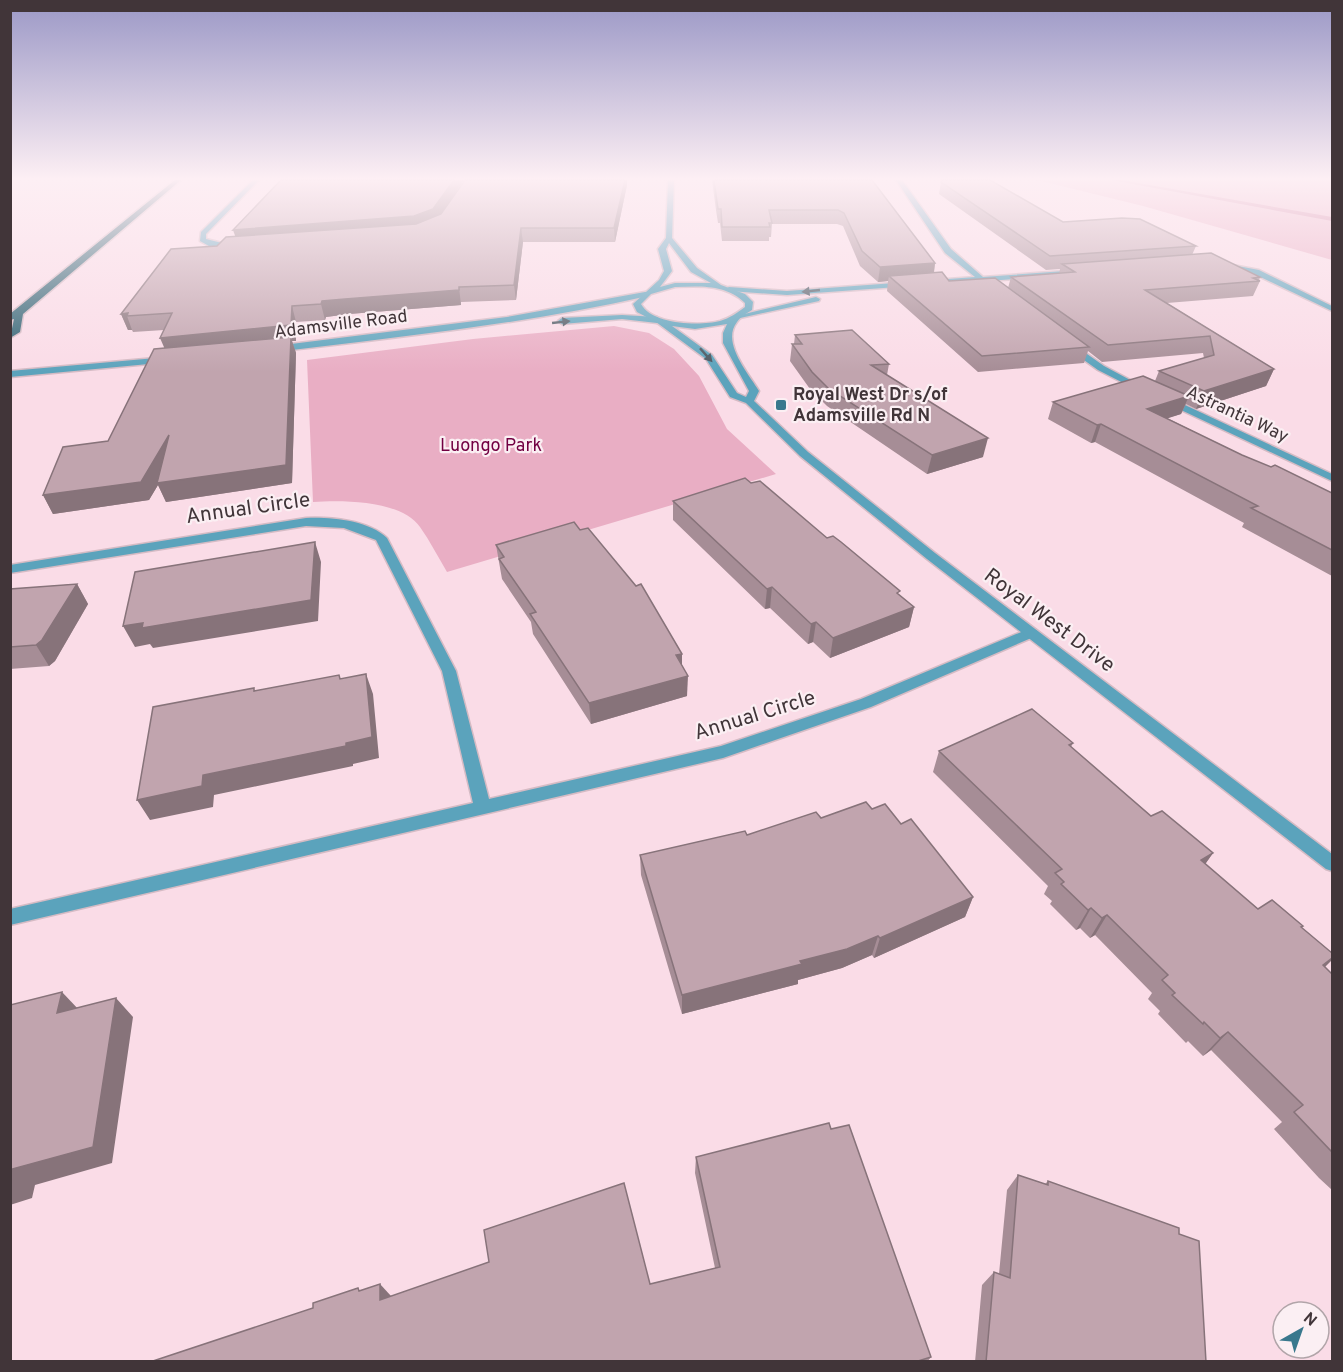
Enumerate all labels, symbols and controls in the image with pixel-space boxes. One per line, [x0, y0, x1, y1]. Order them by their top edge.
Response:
one-way arrow [802, 286, 821, 296]
street label: Adamsville Road [273, 305, 409, 345]
one-way arrow [551, 317, 570, 326]
one-way arrow [699, 348, 713, 363]
street label: Astrantia Way [1182, 381, 1292, 449]
place label: Royal West Dr s/of Adamsville Rd N [793, 384, 948, 428]
marker: Royal West Dr s/of Adamsville Rd N [774, 398, 788, 412]
park label: Luongo Park [440, 435, 542, 458]
street label: Annual Circle [184, 487, 312, 531]
street label: Royal West Drive [978, 563, 1120, 679]
street label: Annual Circle [691, 685, 819, 747]
north arrow [1271, 1300, 1331, 1360]
text: N [1299, 1309, 1320, 1331]

